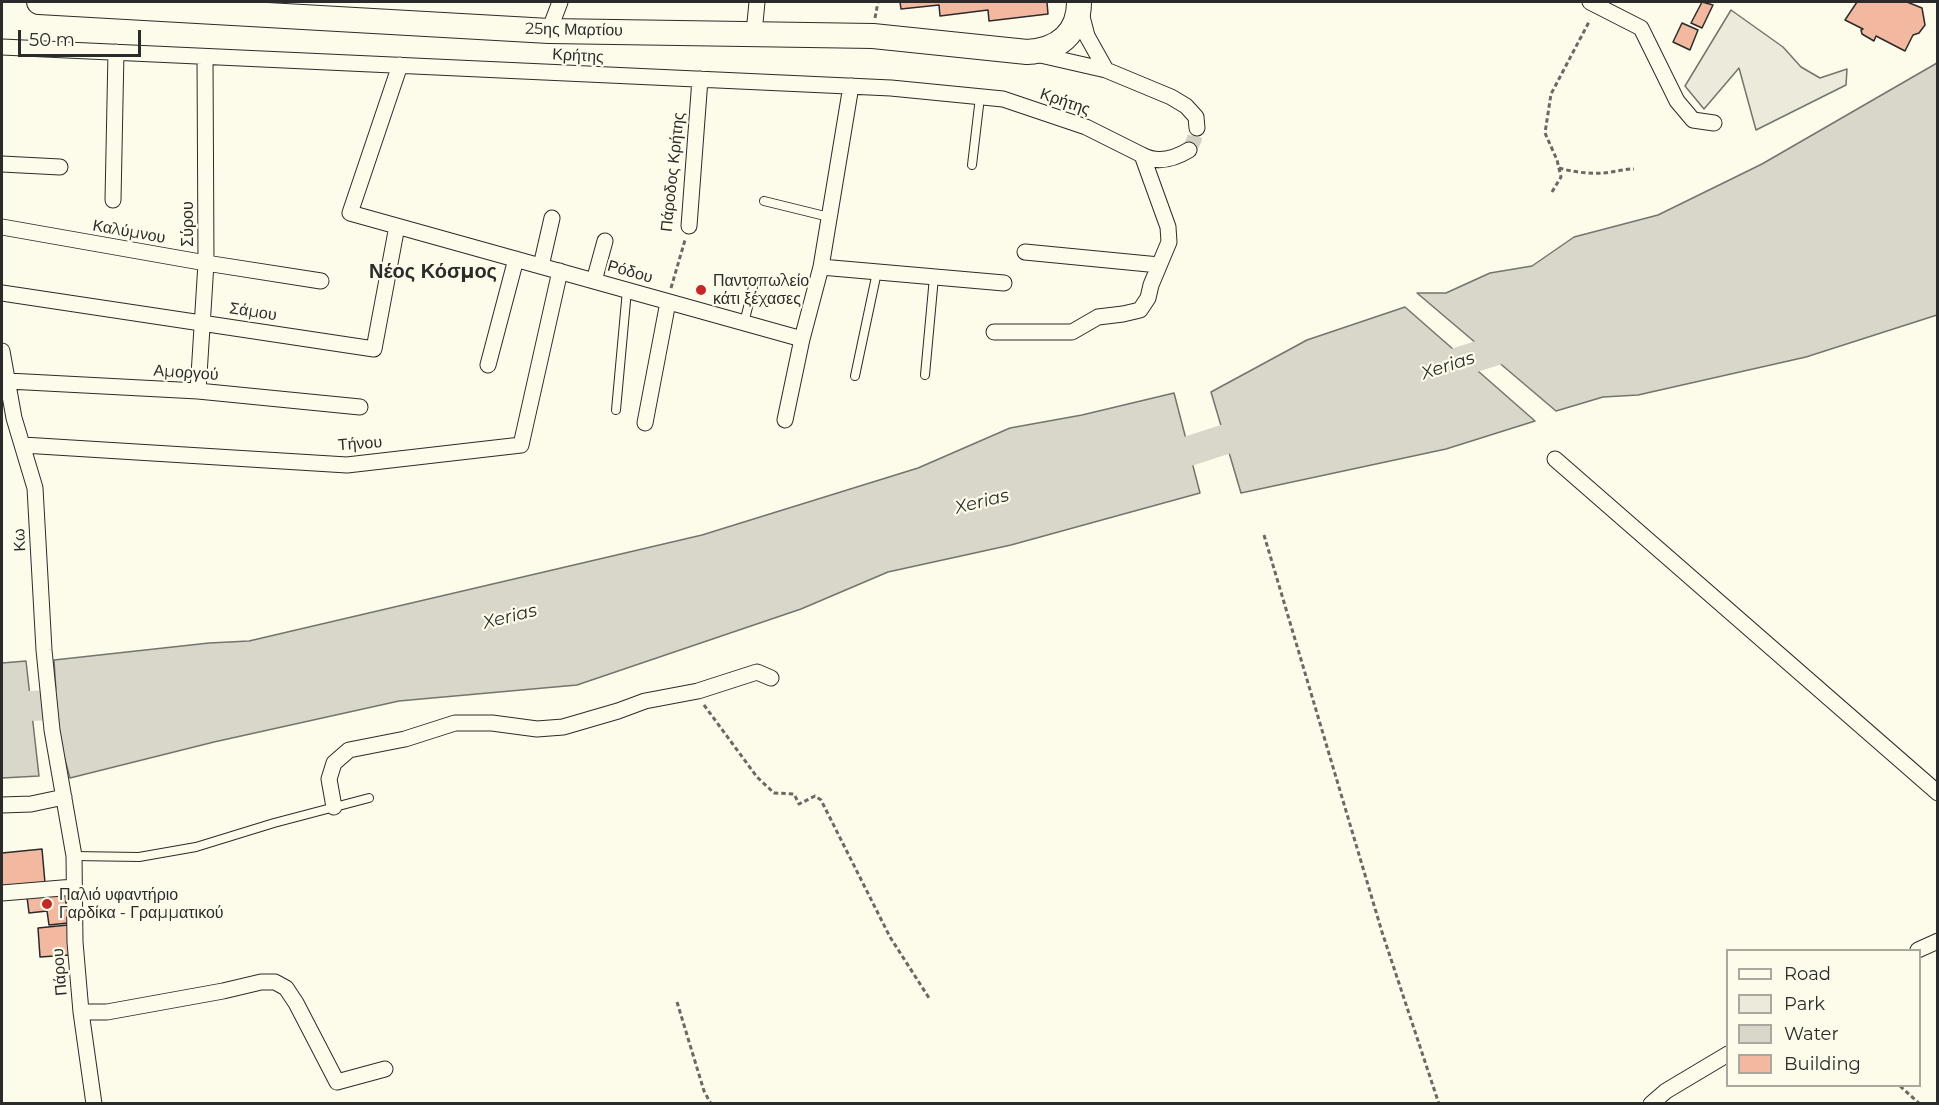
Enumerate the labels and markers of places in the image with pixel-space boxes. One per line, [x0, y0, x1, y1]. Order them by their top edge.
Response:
place label: Παντοπωλείο κάτι ξέχασες [713, 271, 809, 309]
marker: Παντοπωλείο κάτι ξέχασες [694, 283, 708, 297]
place label: Παλιό υφαντήριο Γαρδίκα - Γραμματικού [59, 885, 224, 923]
marker: Παλιό υφαντήριο Γαρδίκα - Γραμματικού [40, 897, 54, 911]

